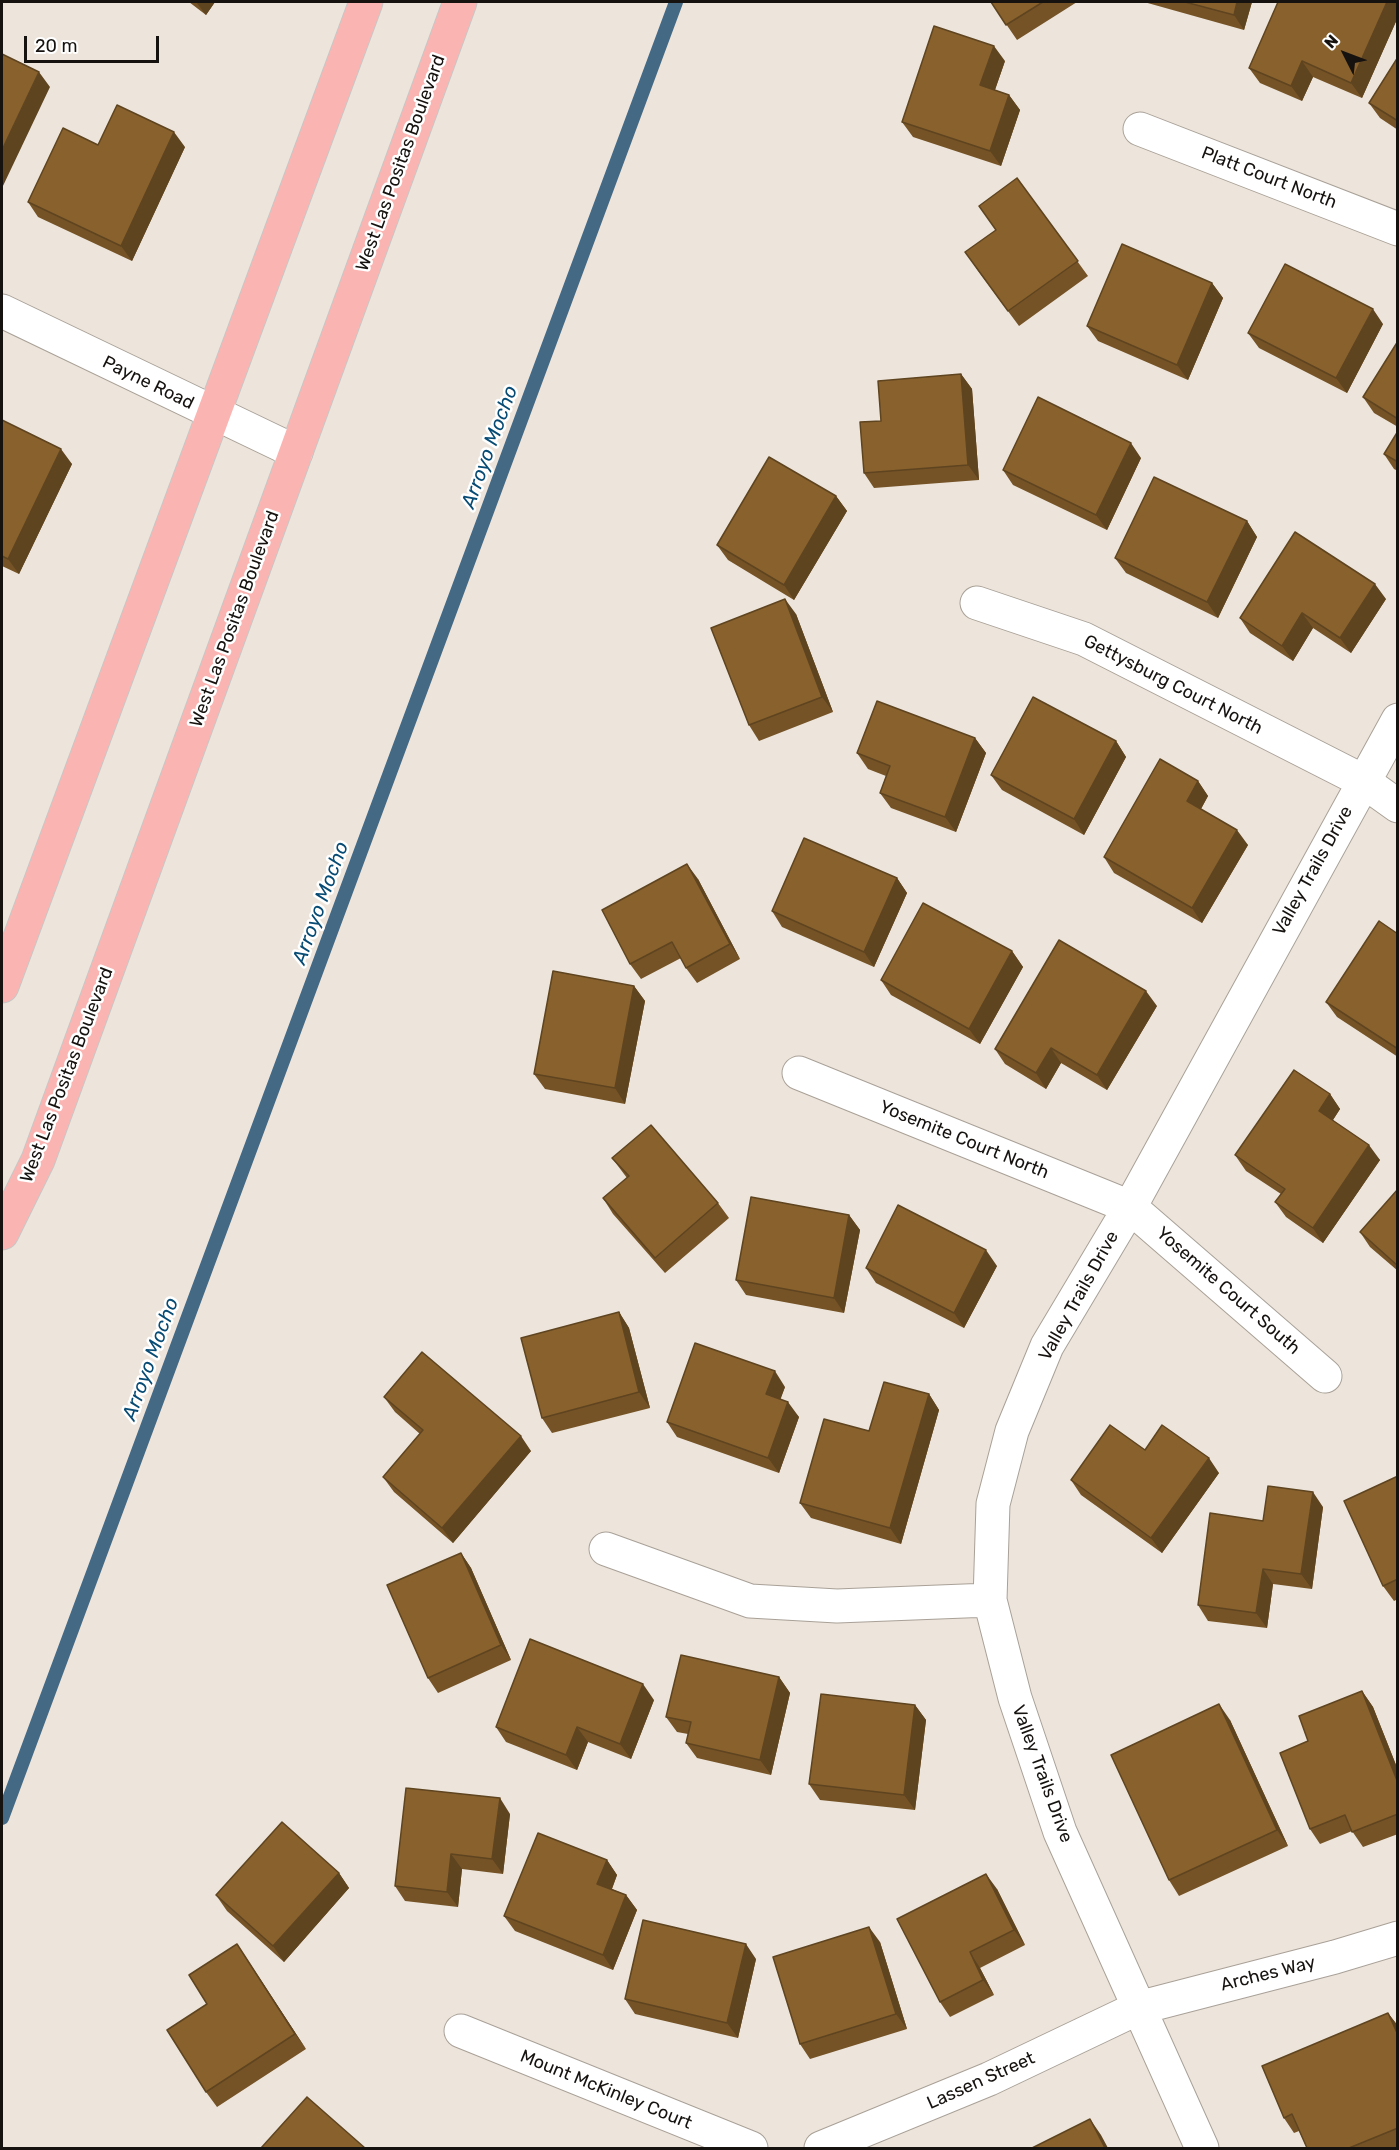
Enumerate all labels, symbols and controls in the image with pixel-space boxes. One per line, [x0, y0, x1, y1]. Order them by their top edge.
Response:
scale bar [27, 24, 162, 62]
north arrow [1315, 24, 1375, 84]
text: N [1320, 31, 1342, 52]
text: 20 m [35, 35, 77, 57]
street label: West Las Positas Boulevard [352, 52, 450, 274]
street label: Platt Court North [1198, 142, 1340, 214]
street label: Payne Road [99, 352, 197, 414]
water label: Arroyo Mocho [457, 382, 523, 512]
street label: West Las Positas Boulevard [186, 508, 284, 730]
street label: Gettysburg Court North [1080, 631, 1266, 739]
street label: Valley Trails Drive [1268, 802, 1358, 940]
water label: Arroyo Mocho [288, 838, 354, 968]
street label: West Las Positas Boulevard [16, 964, 118, 1186]
street label: Yosemite Court North [876, 1096, 1052, 1184]
street label: Yosemite Court South [1152, 1223, 1304, 1359]
street label: Valley Trails Drive [1034, 1227, 1124, 1365]
water label: Arroyo Mocho [118, 1294, 184, 1424]
street label: Valley Trails Drive [1007, 1702, 1077, 1846]
street label: Arches Way [1218, 1952, 1318, 1996]
street label: Mount McKinley Court [517, 2046, 695, 2134]
street label: Lassen Street [924, 2048, 1038, 2114]

